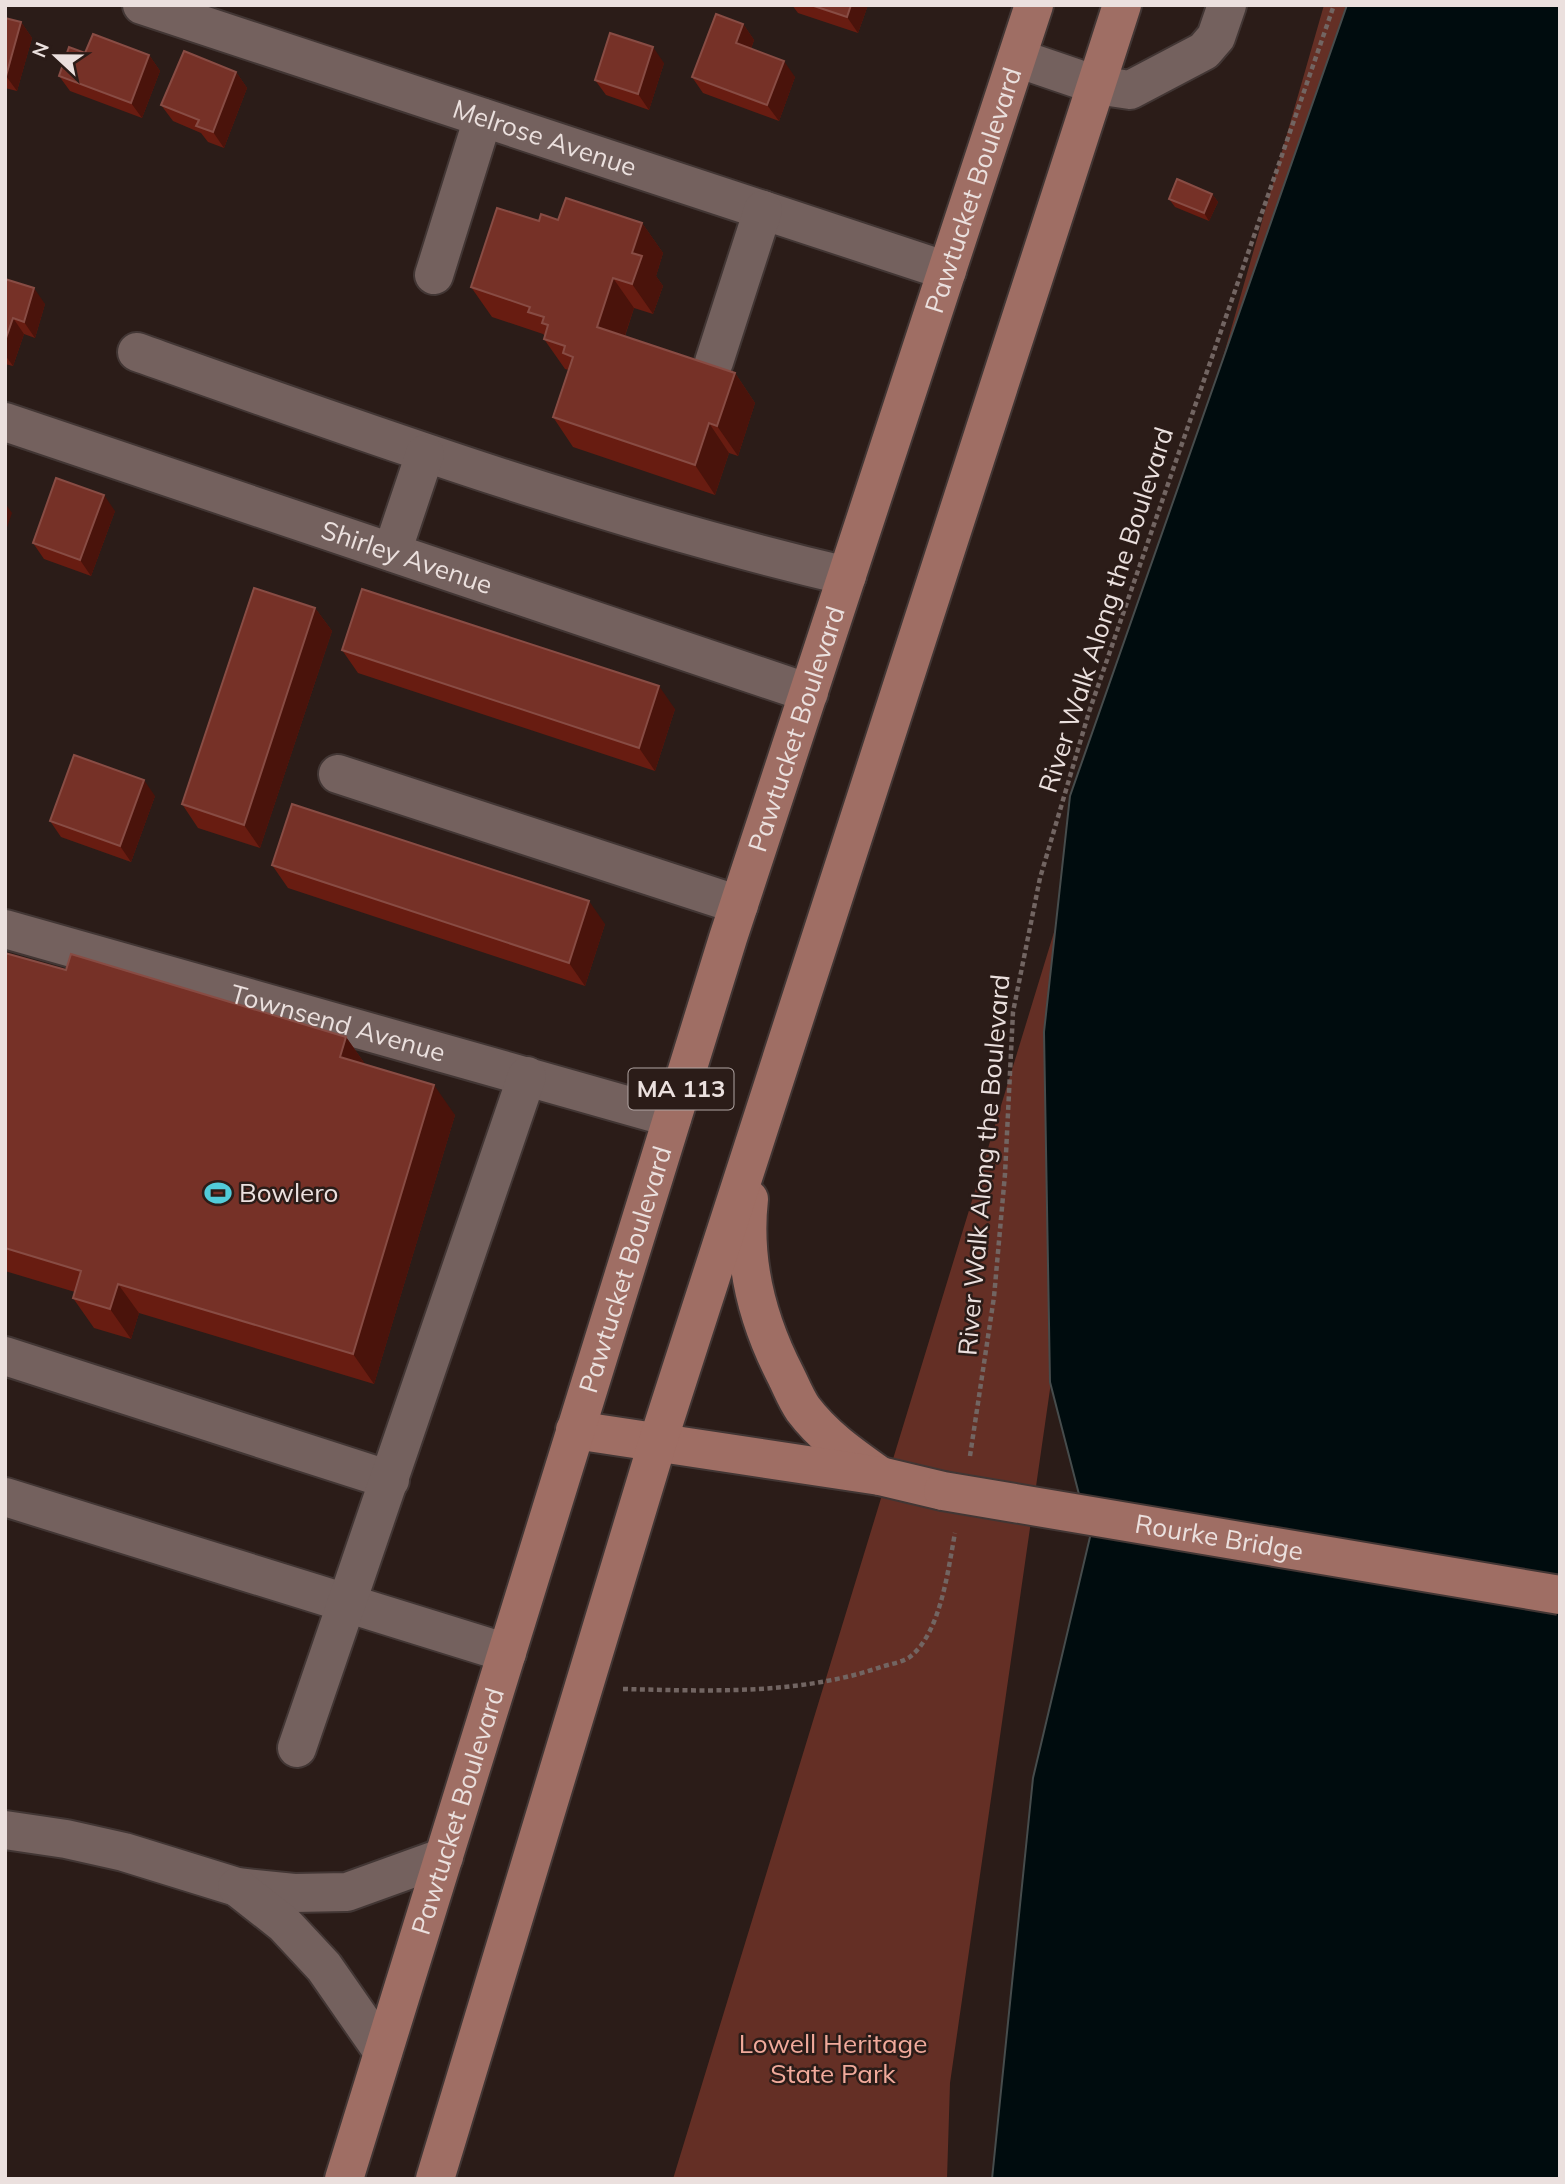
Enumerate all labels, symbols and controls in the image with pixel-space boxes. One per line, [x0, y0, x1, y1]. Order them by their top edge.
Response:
north arrow [21, 21, 91, 91]
text: N [26, 38, 54, 61]
street label: Pawtucket Boulevard [917, 63, 1028, 317]
street label: Melrose Avenue [449, 92, 641, 183]
street label: River Walk Along the Boulevard [1031, 423, 1180, 797]
street label: Shirley Avenue [317, 513, 497, 601]
street label: Pawtucket Boulevard [740, 602, 852, 856]
street label: River Walk Along the Boulevard [950, 973, 1017, 1357]
street label: Townsend Avenue [227, 977, 449, 1069]
road number: MA 113 [628, 1069, 734, 1110]
street label: Pawtucket Boulevard [571, 1142, 679, 1397]
place label: Bowlero [239, 1176, 338, 1209]
sports icon: Bowlero [203, 1178, 233, 1208]
street label: Rourke Bridge [1133, 1507, 1306, 1567]
street label: Pawtucket Boulevard [404, 1684, 511, 1938]
park label: Lowell Heritage State Park [739, 2027, 927, 2090]

